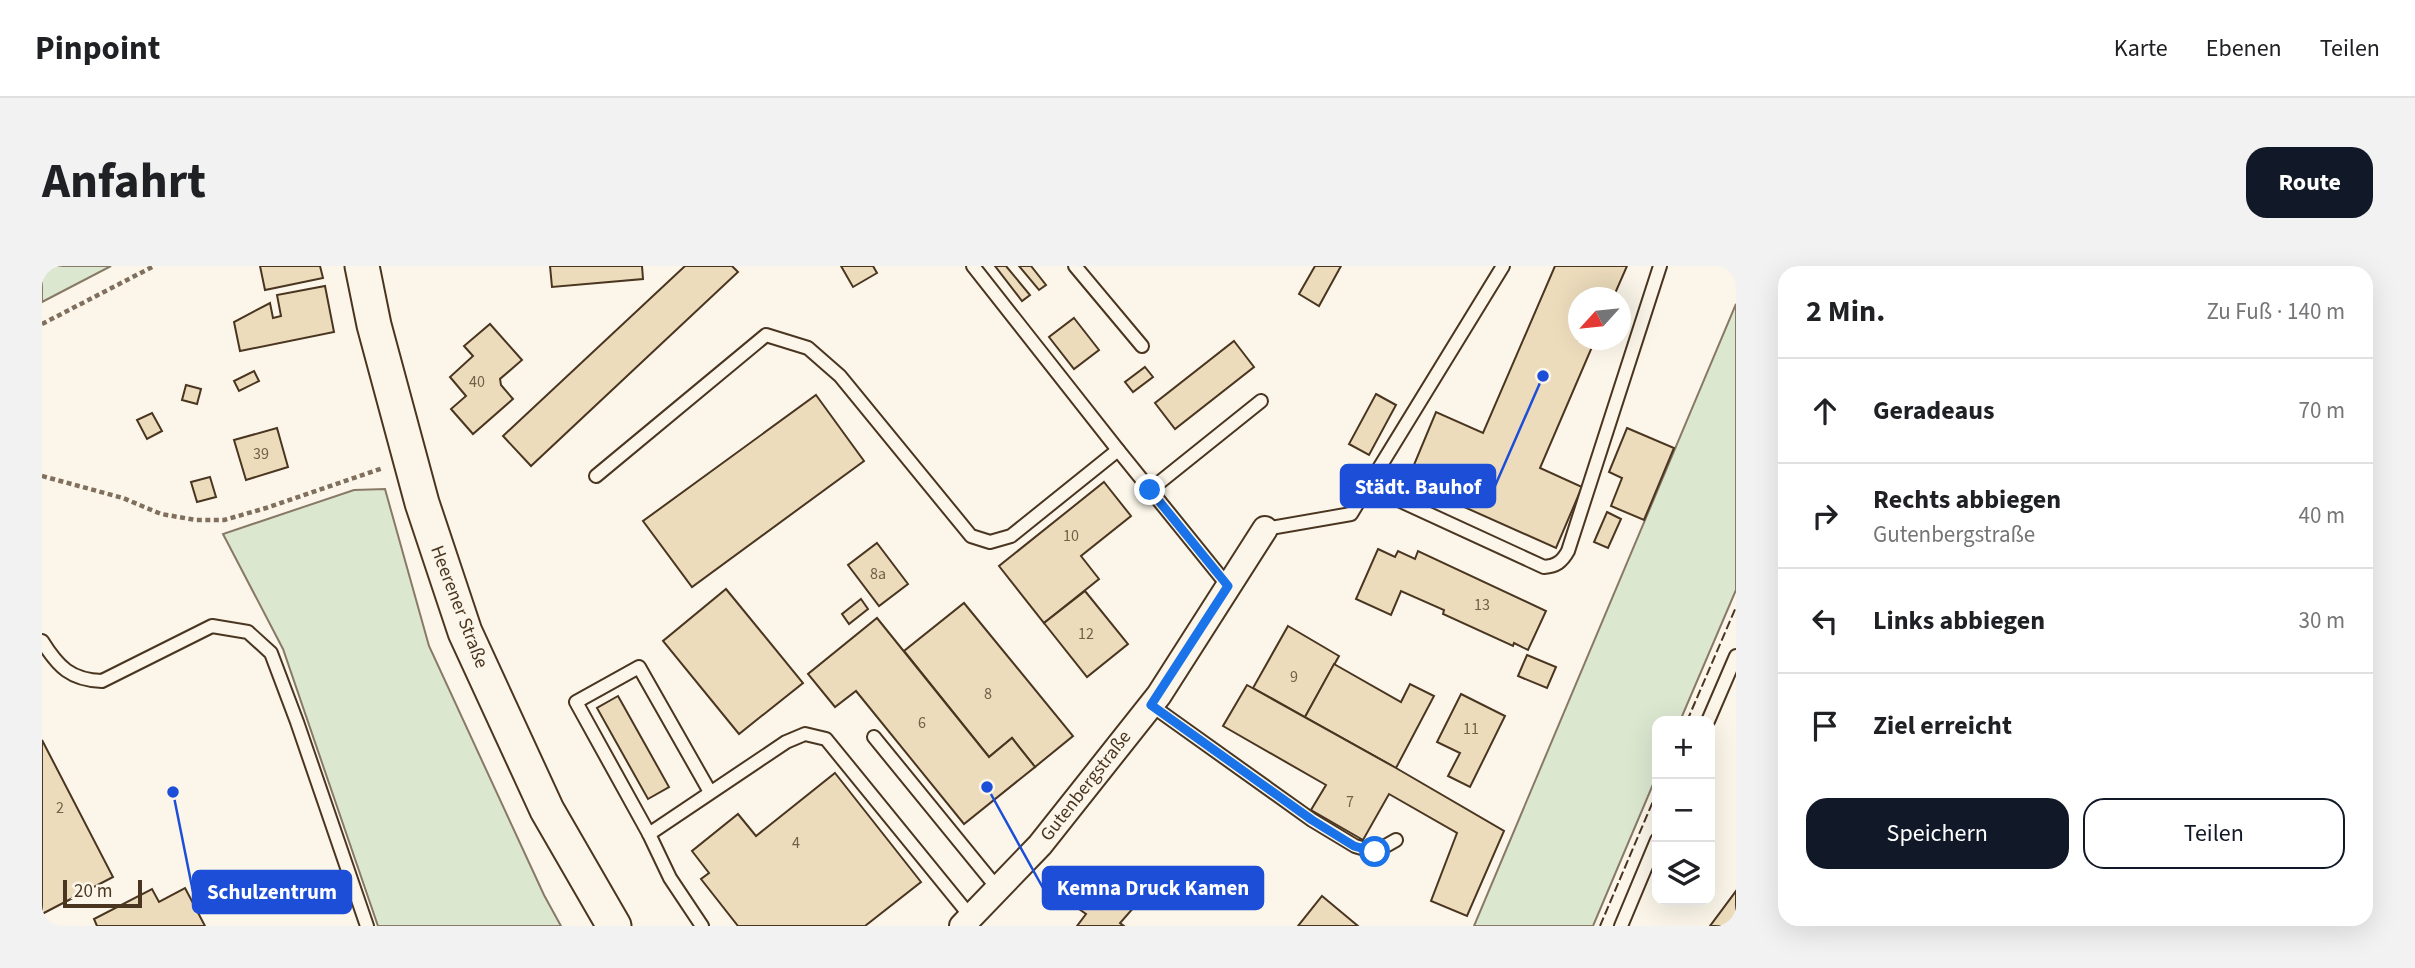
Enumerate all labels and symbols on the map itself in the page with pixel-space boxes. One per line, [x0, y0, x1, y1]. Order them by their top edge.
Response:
north arrow [1568, 287, 1631, 350]
house number: 40 [469, 371, 485, 393]
house number: 39 [253, 443, 269, 465]
callout: Städt. Bauhof [1341, 465, 1495, 507]
text: Städt. Bauhof [1355, 472, 1482, 502]
route end [1134, 474, 1165, 505]
house number: 10 [1063, 525, 1079, 547]
street label: Heerener Straße [423, 542, 495, 672]
house number: 8a [870, 563, 886, 585]
house number: 13 [1474, 594, 1490, 616]
house number: 12 [1078, 623, 1094, 645]
house number: 9 [1290, 666, 1298, 688]
house number: 8 [984, 683, 992, 705]
house number: 6 [918, 712, 926, 734]
house number: 11 [1463, 718, 1479, 740]
street label: Gutenbergstraße [1034, 725, 1138, 847]
house number: 7 [1346, 791, 1354, 813]
house number: 2 [56, 797, 64, 819]
house number: 4 [792, 832, 800, 854]
route start [1359, 836, 1390, 867]
callout: Kemna Druck Kamen [1043, 867, 1263, 909]
callout: Schulzentrum [193, 871, 351, 913]
text: Kemna Druck Kamen [1057, 873, 1249, 903]
scale bar [63, 877, 142, 909]
text: Schulzentrum [207, 877, 337, 907]

